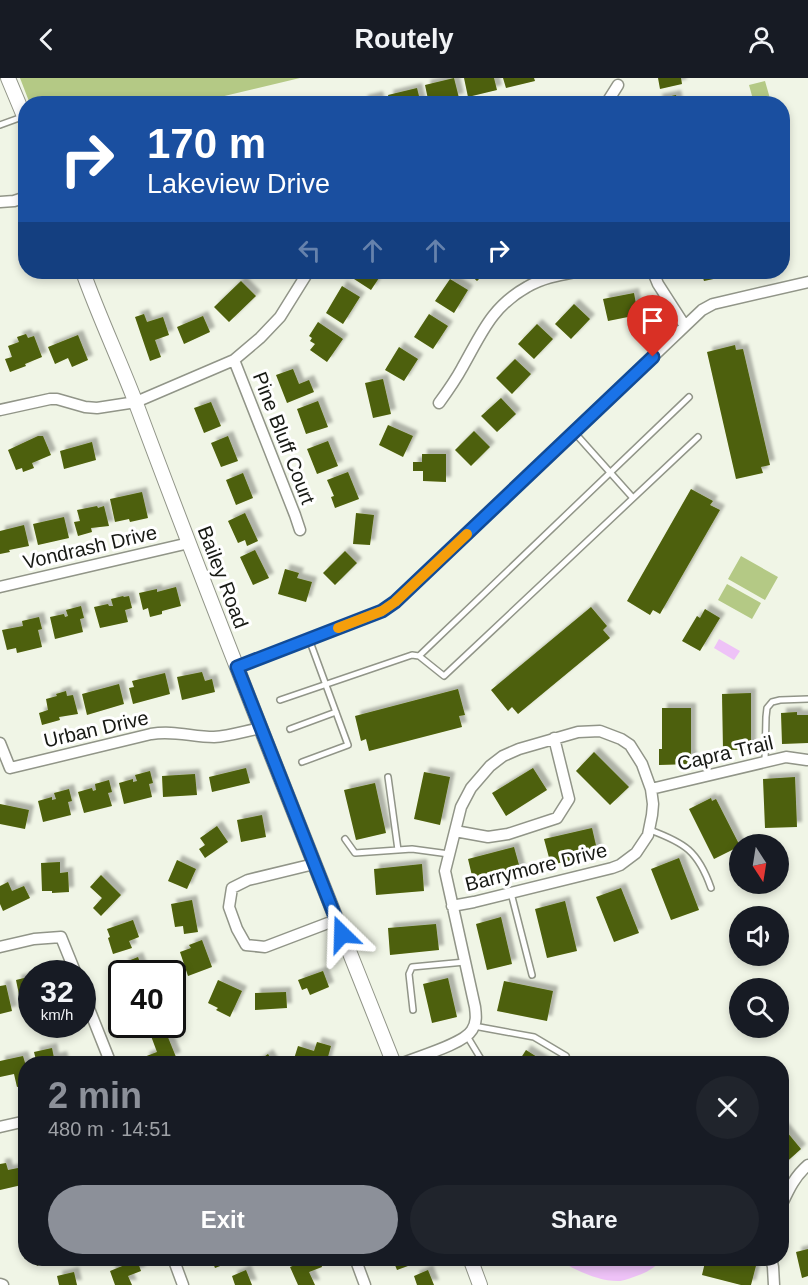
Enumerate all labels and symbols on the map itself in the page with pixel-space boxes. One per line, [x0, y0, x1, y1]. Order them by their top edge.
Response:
pin [627, 295, 678, 357]
street label: Pine Bluff Court [249, 369, 319, 508]
street label: Vondrash Drive [21, 521, 159, 573]
street label: Bailey Road [193, 523, 253, 631]
street label: Urban Drive [42, 706, 150, 752]
street label: Capra Trail [675, 731, 775, 775]
north arrow [729, 834, 789, 894]
street label: Barrymore Drive [463, 839, 609, 895]
position arrow [310, 902, 374, 966]
speed limit sign: 40 [108, 960, 186, 1038]

